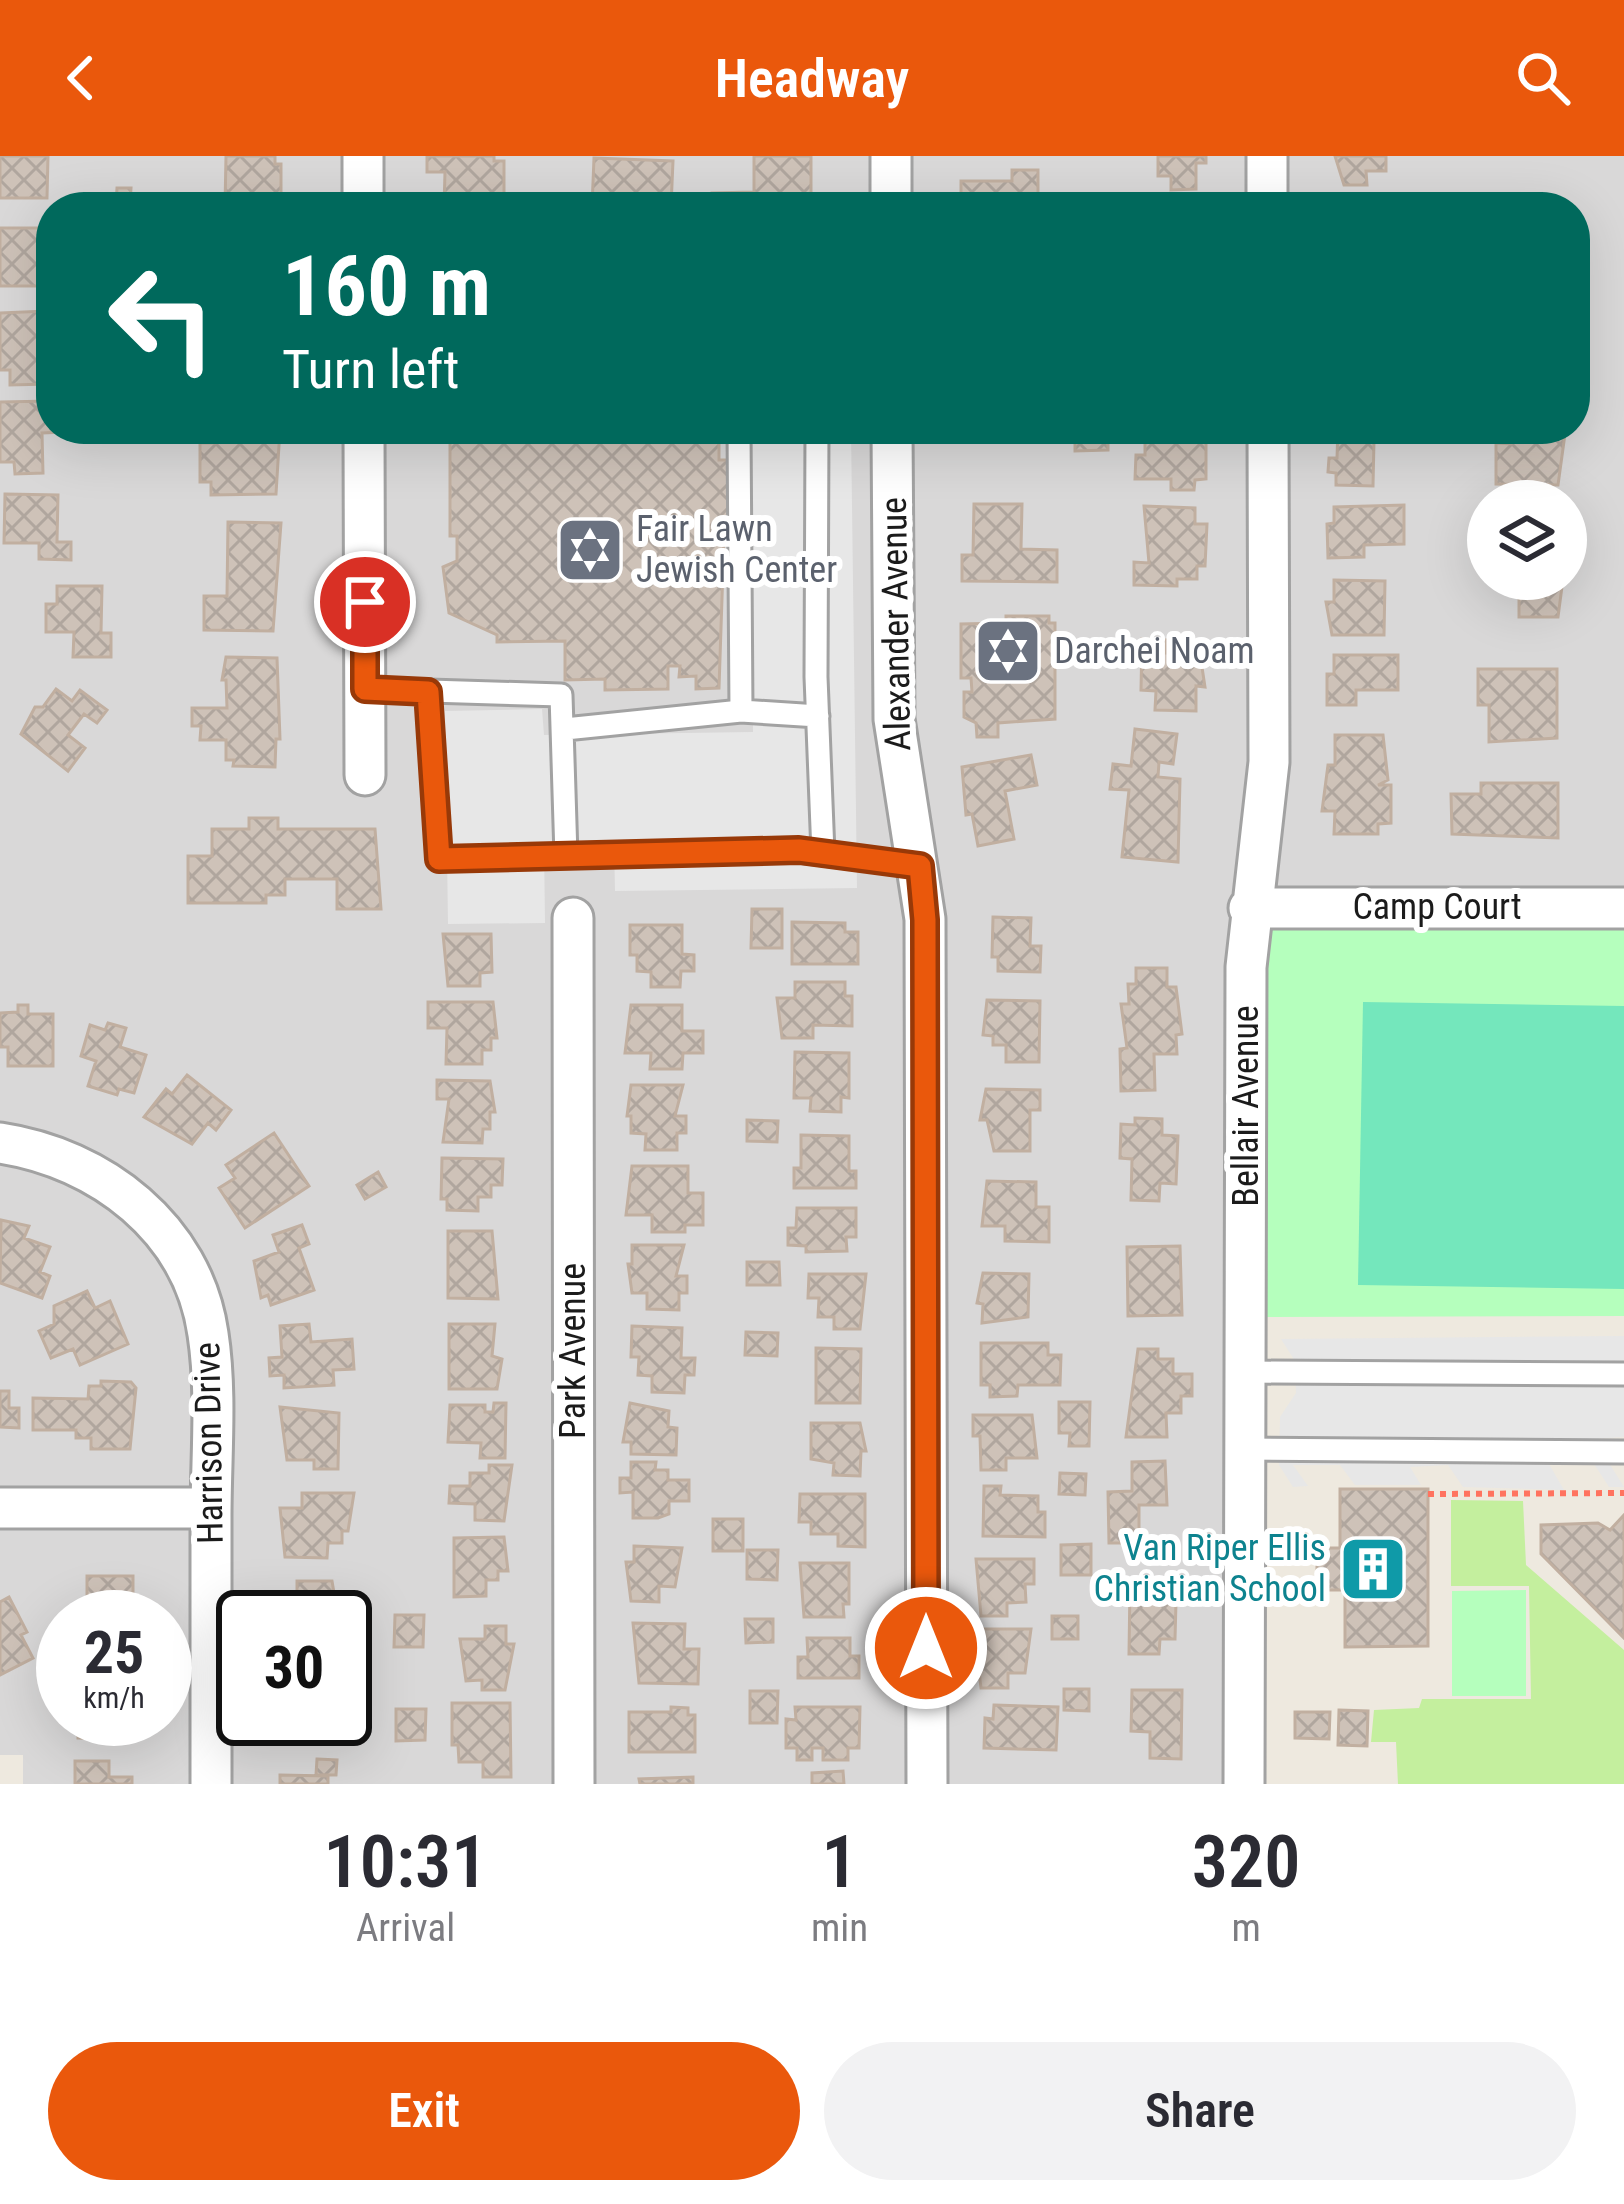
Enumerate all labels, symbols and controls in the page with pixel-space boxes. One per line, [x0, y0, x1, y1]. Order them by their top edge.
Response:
icon: back [48, 45, 114, 111]
icon: search [1510, 45, 1576, 111]
text: Headway [715, 47, 909, 110]
text: 160 m [282, 237, 491, 336]
icon: left [84, 240, 240, 396]
text: Turn left [282, 338, 459, 401]
map controls [1467, 480, 1587, 600]
button: layers [1467, 480, 1587, 600]
street label: Alexander Avenue [873, 497, 919, 751]
place label: Fair Lawn Jewish Center [636, 508, 837, 591]
synagogue icon: Fair Lawn Jewish Center [555, 515, 625, 585]
pin [314, 551, 416, 653]
icon: arrive [332, 569, 398, 635]
synagogue icon: Darchei Noam [973, 616, 1043, 686]
place label: Darchei Noam [1054, 630, 1255, 672]
street label: Camp Court [1352, 886, 1522, 928]
street label: Bellair Avenue [1225, 1005, 1267, 1207]
street label: Park Avenue [552, 1263, 594, 1439]
street label: Harrison Drive [186, 1342, 232, 1544]
place label: Van Riper Ellis Christian School [1094, 1527, 1326, 1610]
building icon: Van Riper Ellis Christian School [1338, 1534, 1408, 1604]
position arrow [863, 1585, 989, 1711]
speed limit sign: 30 [216, 1590, 372, 1746]
text: 25 [84, 1617, 144, 1688]
text: km/h [83, 1680, 145, 1715]
text: 10:31 [324, 1820, 487, 1905]
text: 1 [822, 1820, 858, 1905]
text: 320 [1192, 1820, 1300, 1905]
text: Arrival [356, 1905, 455, 1951]
text: min [811, 1905, 868, 1951]
text: m [1231, 1905, 1261, 1951]
button: Exit [48, 2042, 800, 2180]
button: Share [824, 2042, 1576, 2180]

